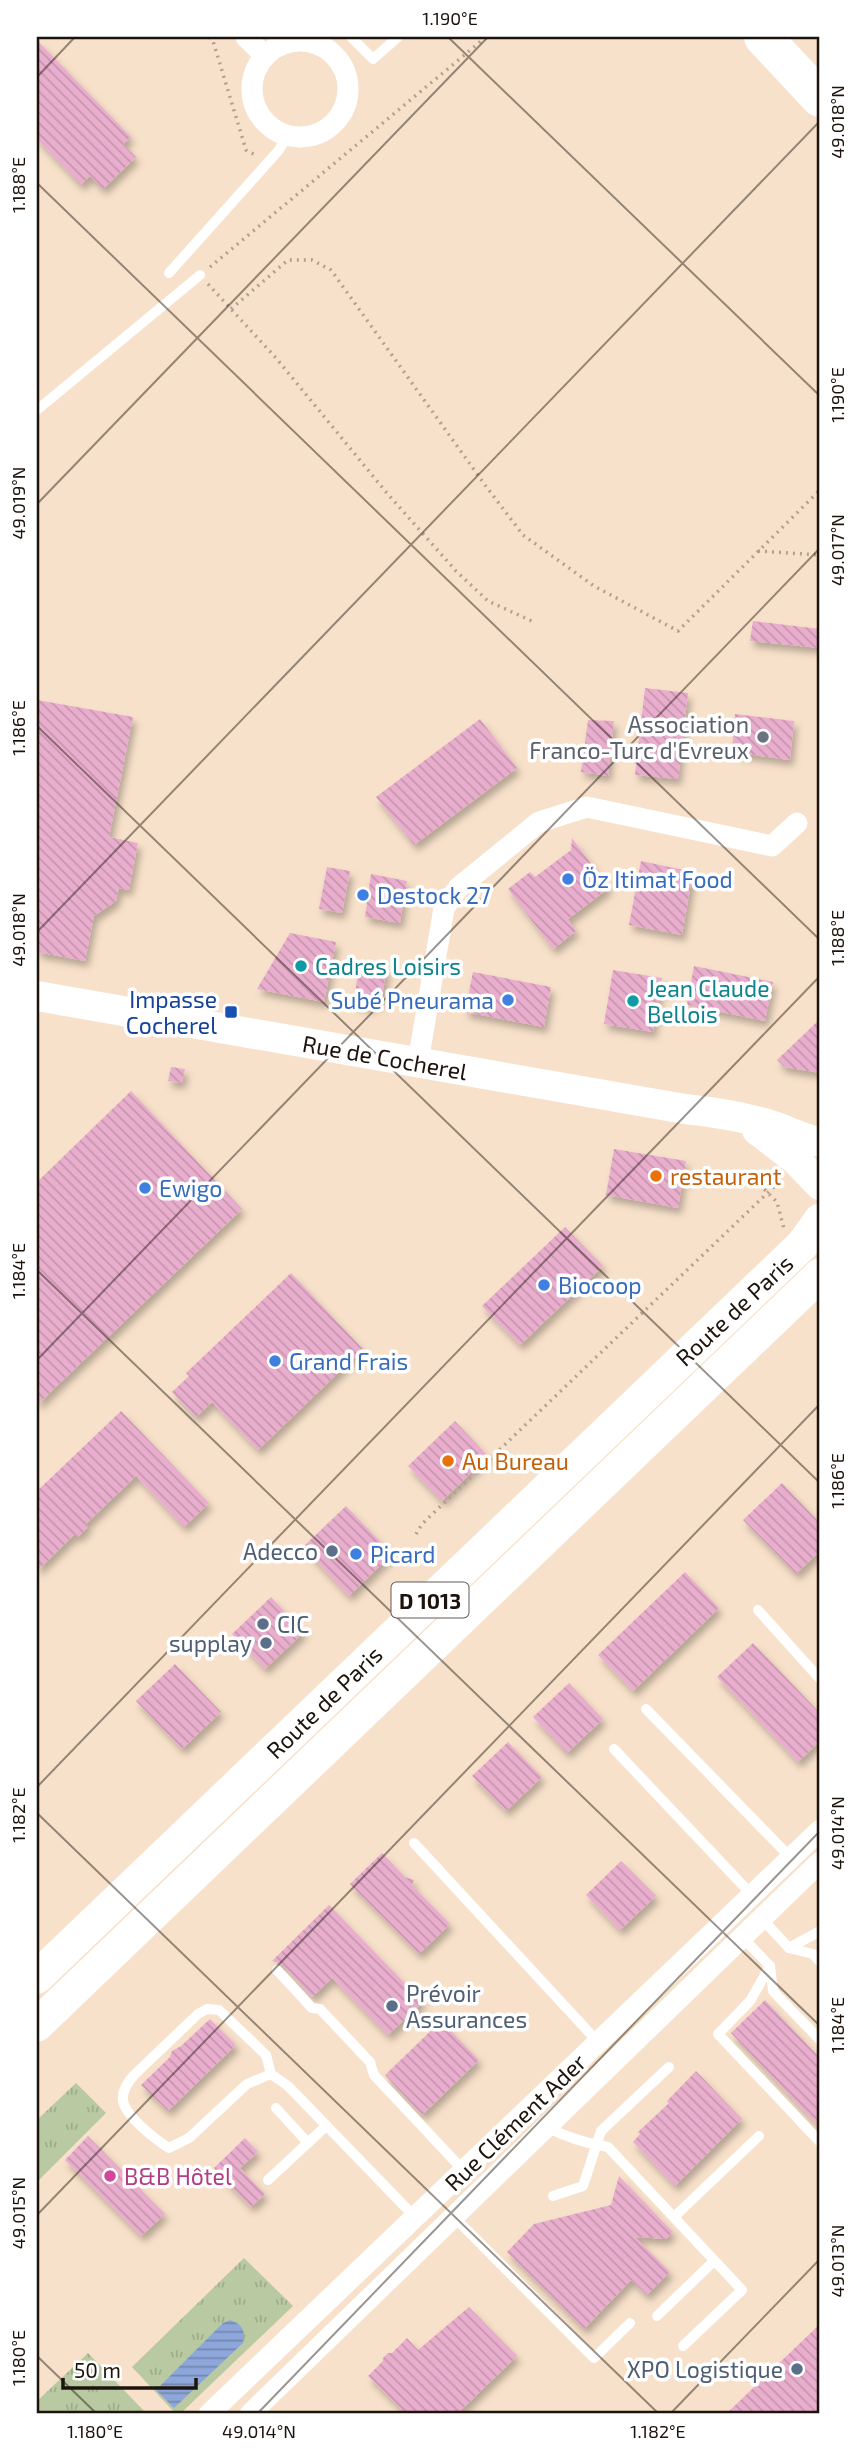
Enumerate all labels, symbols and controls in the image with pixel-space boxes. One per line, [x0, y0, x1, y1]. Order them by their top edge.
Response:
text: 1.190°E [422, 7, 478, 29]
text: 49.018°N [826, 85, 848, 159]
text: 1.188°E [7, 157, 29, 213]
text: 1.190°E [826, 367, 848, 423]
text: 49.019°N [7, 466, 29, 540]
text: 49.017°N [826, 514, 848, 586]
text: 1.186°E [7, 700, 29, 756]
place label: Association Franco-Turc d'Evreux [529, 710, 749, 764]
marker: Association Franco-Turc d'Evreux [755, 729, 771, 745]
place label: Öz Itimat Food [582, 865, 733, 893]
marker: Öz Itimat Food [560, 871, 576, 887]
place label: Destock 27 [377, 881, 491, 909]
marker: Destock 27 [355, 887, 371, 903]
text: 49.018°N [7, 893, 29, 967]
text: 1.188°E [826, 910, 848, 966]
place label: Cadres Loisirs [315, 952, 461, 980]
marker: Cadres Loisirs [293, 958, 309, 974]
place label: Jean Claude Bellois [647, 974, 770, 1028]
place label: Impasse Cocherel [126, 985, 217, 1039]
place label: Subé Pneurama [330, 986, 494, 1014]
marker: Subé Pneurama [500, 992, 516, 1008]
marker: Jean Claude Bellois [625, 993, 641, 1009]
marker: Impasse Cocherel [223, 1004, 239, 1020]
street label: Rue de Cocherel [300, 1029, 470, 1085]
place label: restaurant [670, 1162, 782, 1190]
marker: restaurant [648, 1168, 664, 1184]
place label: Ewigo [159, 1174, 222, 1202]
marker: Ewigo [137, 1180, 153, 1196]
text: 1.184°E [7, 1243, 29, 1299]
street label: Route de Paris [670, 1249, 798, 1371]
place label: Biocoop [558, 1271, 642, 1299]
marker: Biocoop [536, 1277, 552, 1293]
place label: Grand Frais [289, 1347, 408, 1375]
marker: Grand Frais [267, 1353, 283, 1369]
place label: Au Bureau [462, 1447, 569, 1475]
marker: Au Bureau [440, 1453, 456, 1469]
text: 1.186°E [826, 1453, 848, 1509]
place label: Adecco [243, 1537, 318, 1565]
place label: Picard [370, 1540, 435, 1568]
marker: Adecco [324, 1543, 340, 1559]
marker: Picard [348, 1546, 364, 1562]
road number: D 1013 [392, 1582, 468, 1618]
place label: CIC [277, 1610, 309, 1638]
marker: CIC [255, 1616, 271, 1632]
place label: supplay [169, 1629, 252, 1657]
marker: supplay [258, 1635, 274, 1651]
street label: Route de Paris [260, 1640, 388, 1764]
text: 1.182°E [7, 1787, 29, 1843]
text: 49.014°N [826, 1796, 848, 1870]
place label: Prévoir Assurances [406, 1979, 527, 2033]
text: 1.184°E [826, 1997, 848, 2053]
marker: Prévoir Assurances [384, 1998, 400, 2014]
street label: Rue Clément Ader [439, 2048, 591, 2196]
place label: B&B Hôtel [124, 2162, 232, 2190]
marker: B&B Hôtel [102, 2168, 118, 2184]
text: 49.015°N [7, 2177, 29, 2249]
text: 49.013°N [826, 2225, 848, 2297]
text: 1.180°E [7, 2330, 29, 2386]
scale bar [63, 2346, 196, 2390]
place label: XPO Logistique [627, 2355, 783, 2383]
text: 50 m [74, 2357, 121, 2382]
marker: XPO Logistique [789, 2361, 805, 2377]
text: 1.180°E [67, 2420, 123, 2442]
text: 49.014°N [222, 2420, 296, 2442]
text: 1.182°E [630, 2420, 686, 2442]

